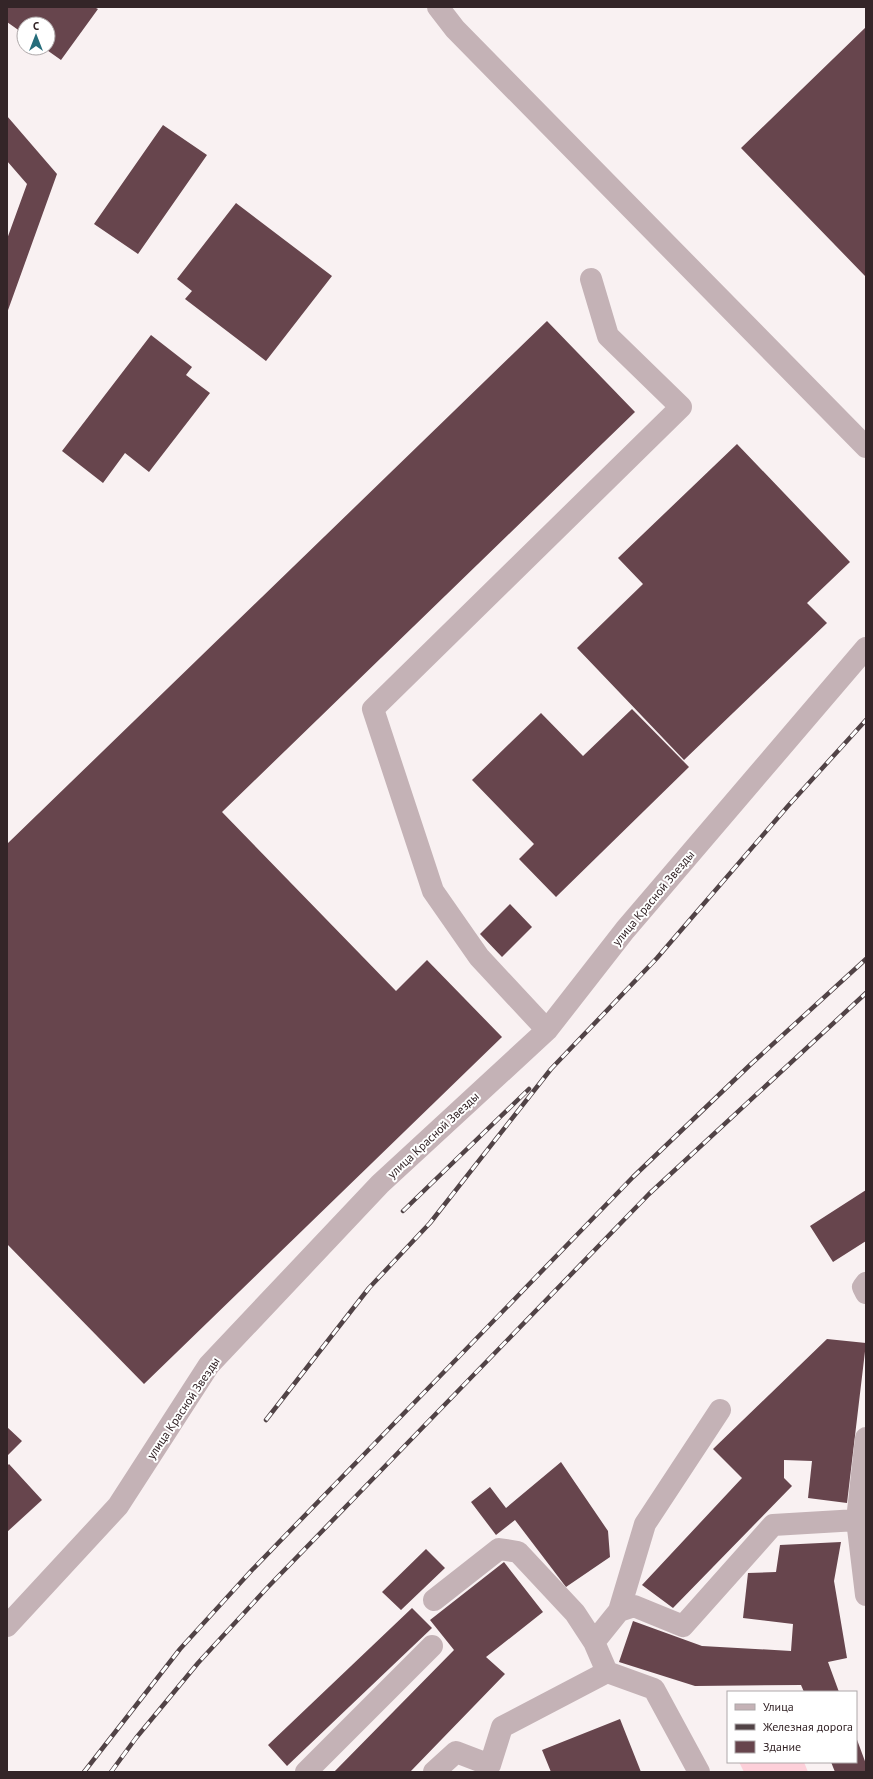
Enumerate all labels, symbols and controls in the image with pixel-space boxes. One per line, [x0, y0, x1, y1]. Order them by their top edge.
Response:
north arrow [16, 16, 56, 56]
text: С [33, 19, 39, 33]
street label: улица Красной Звезды [609, 847, 697, 949]
street label: улица Красной Звезды [384, 1089, 482, 1181]
street label: улица Красной Звезды [143, 1354, 223, 1462]
legend [727, 1691, 857, 1763]
text: Улица [763, 1699, 794, 1714]
text: Железная дорога [762, 1719, 853, 1734]
text: Здание [763, 1739, 801, 1754]

